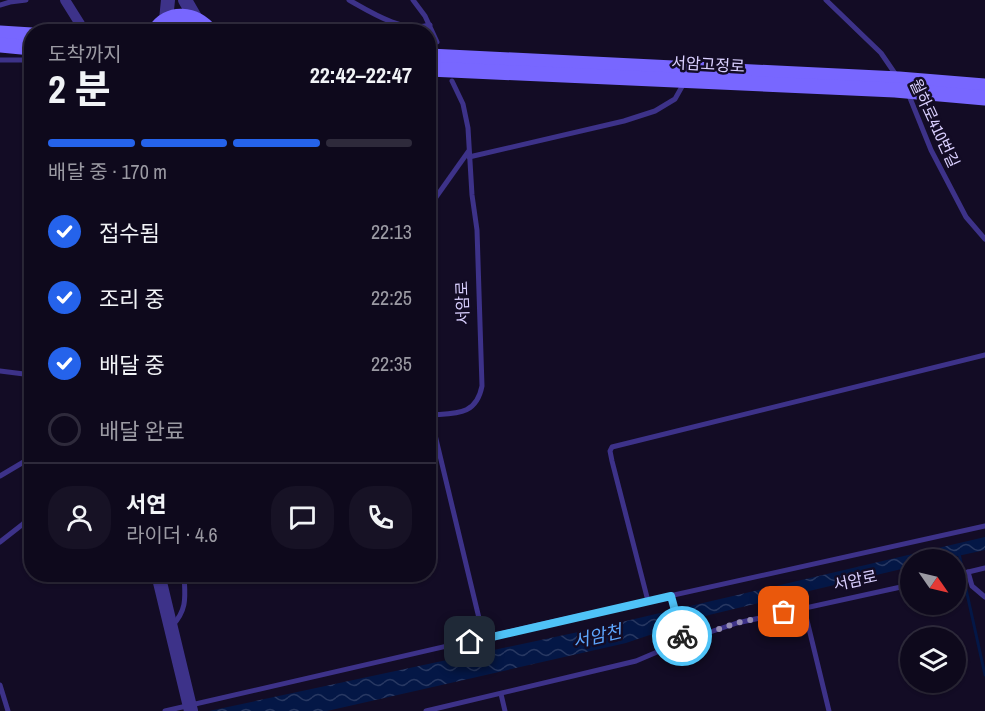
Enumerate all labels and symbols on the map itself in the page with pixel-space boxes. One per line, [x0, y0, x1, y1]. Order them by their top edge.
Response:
street label: 서암고정로 [671, 51, 746, 77]
street label: 월하로410번길 [905, 75, 965, 171]
street label: 서암로 [450, 280, 474, 325]
north arrow [900, 549, 966, 615]
street label: 서암로 [831, 565, 879, 595]
pin [758, 586, 809, 637]
courier [652, 606, 712, 666]
pin [444, 616, 495, 667]
water label: 서암천 [570, 618, 626, 654]

